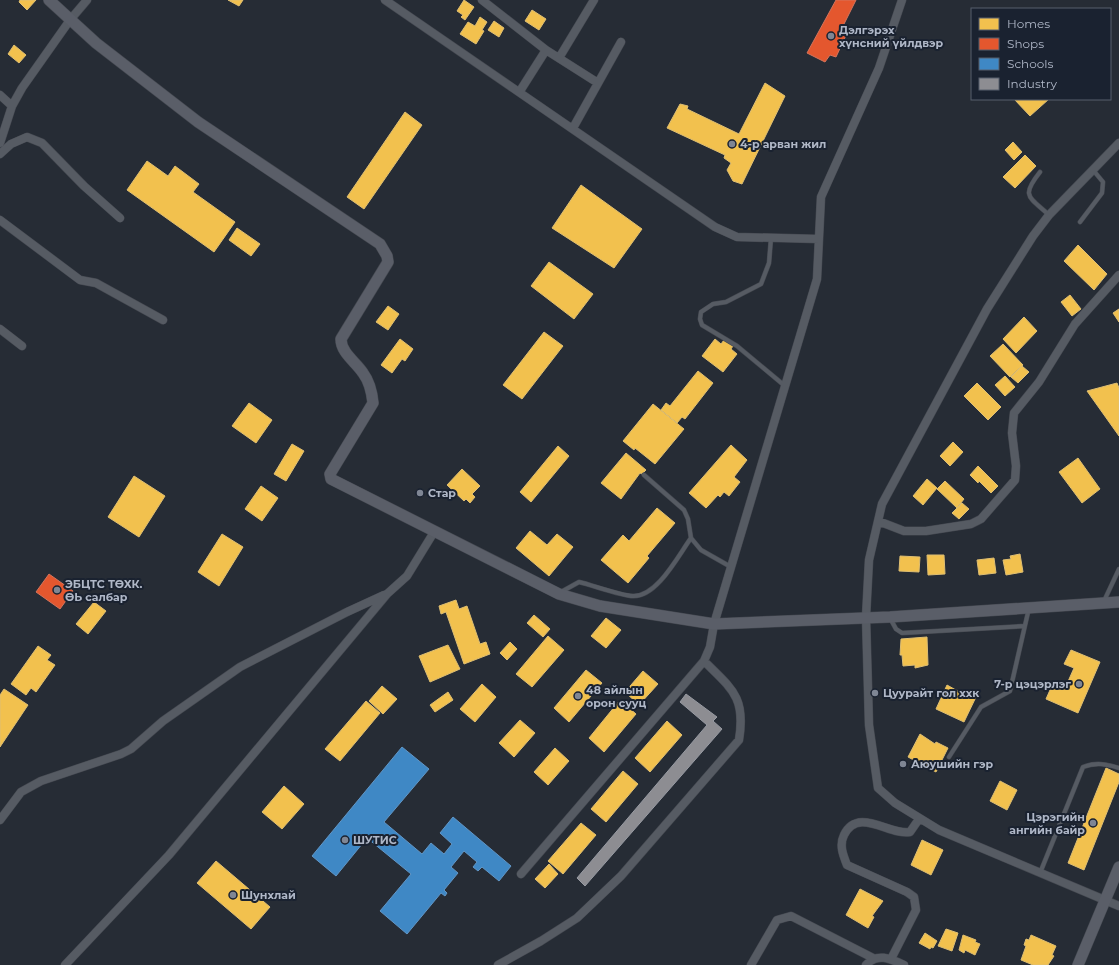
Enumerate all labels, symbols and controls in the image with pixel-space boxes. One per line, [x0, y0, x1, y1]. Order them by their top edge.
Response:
legend [971, 8, 1111, 100]
text: Homes [1007, 16, 1050, 31]
place label: Дэлгэрэх хүнсний үйлдвэр [839, 23, 944, 50]
marker: Дэлгэрэх хүнсний үйлдвэр [826, 31, 836, 41]
text: Shops [1007, 36, 1044, 51]
text: Schools [1007, 56, 1053, 71]
text: Industry [1007, 76, 1057, 91]
place label: 4-р арван жил [740, 137, 826, 151]
marker: 4-р арван жил [727, 139, 737, 149]
place label: Стар [428, 486, 456, 500]
marker: Стар [415, 488, 425, 498]
place label: ЭБЦТС ТӨХК. ӨЬ салбар [65, 577, 143, 604]
marker: ЭБЦТС ТӨХК. ӨЬ салбар [52, 585, 62, 595]
place label: 7-р цэцэрлэг [994, 677, 1071, 691]
marker: 7-р цэцэрлэг [1074, 679, 1084, 689]
place label: 48 айлын орон сууц [586, 683, 647, 710]
place label: Цуурайт гол ххк [883, 686, 980, 700]
marker: Цуурайт гол ххк [870, 688, 880, 698]
marker: 48 айлын орон сууц [573, 691, 583, 701]
place label: Аюушийн гэр [911, 757, 994, 771]
marker: Аюушийн гэр [898, 759, 908, 769]
place label: Цэрэгийн ангийн байр [1009, 810, 1085, 837]
marker: Цэрэгийн ангийн байр [1088, 818, 1098, 828]
place label: ШУТИС [353, 833, 397, 847]
marker: ШУТИС [340, 835, 350, 845]
place label: Шунхлай [241, 888, 296, 902]
marker: Шунхлай [228, 890, 238, 900]

